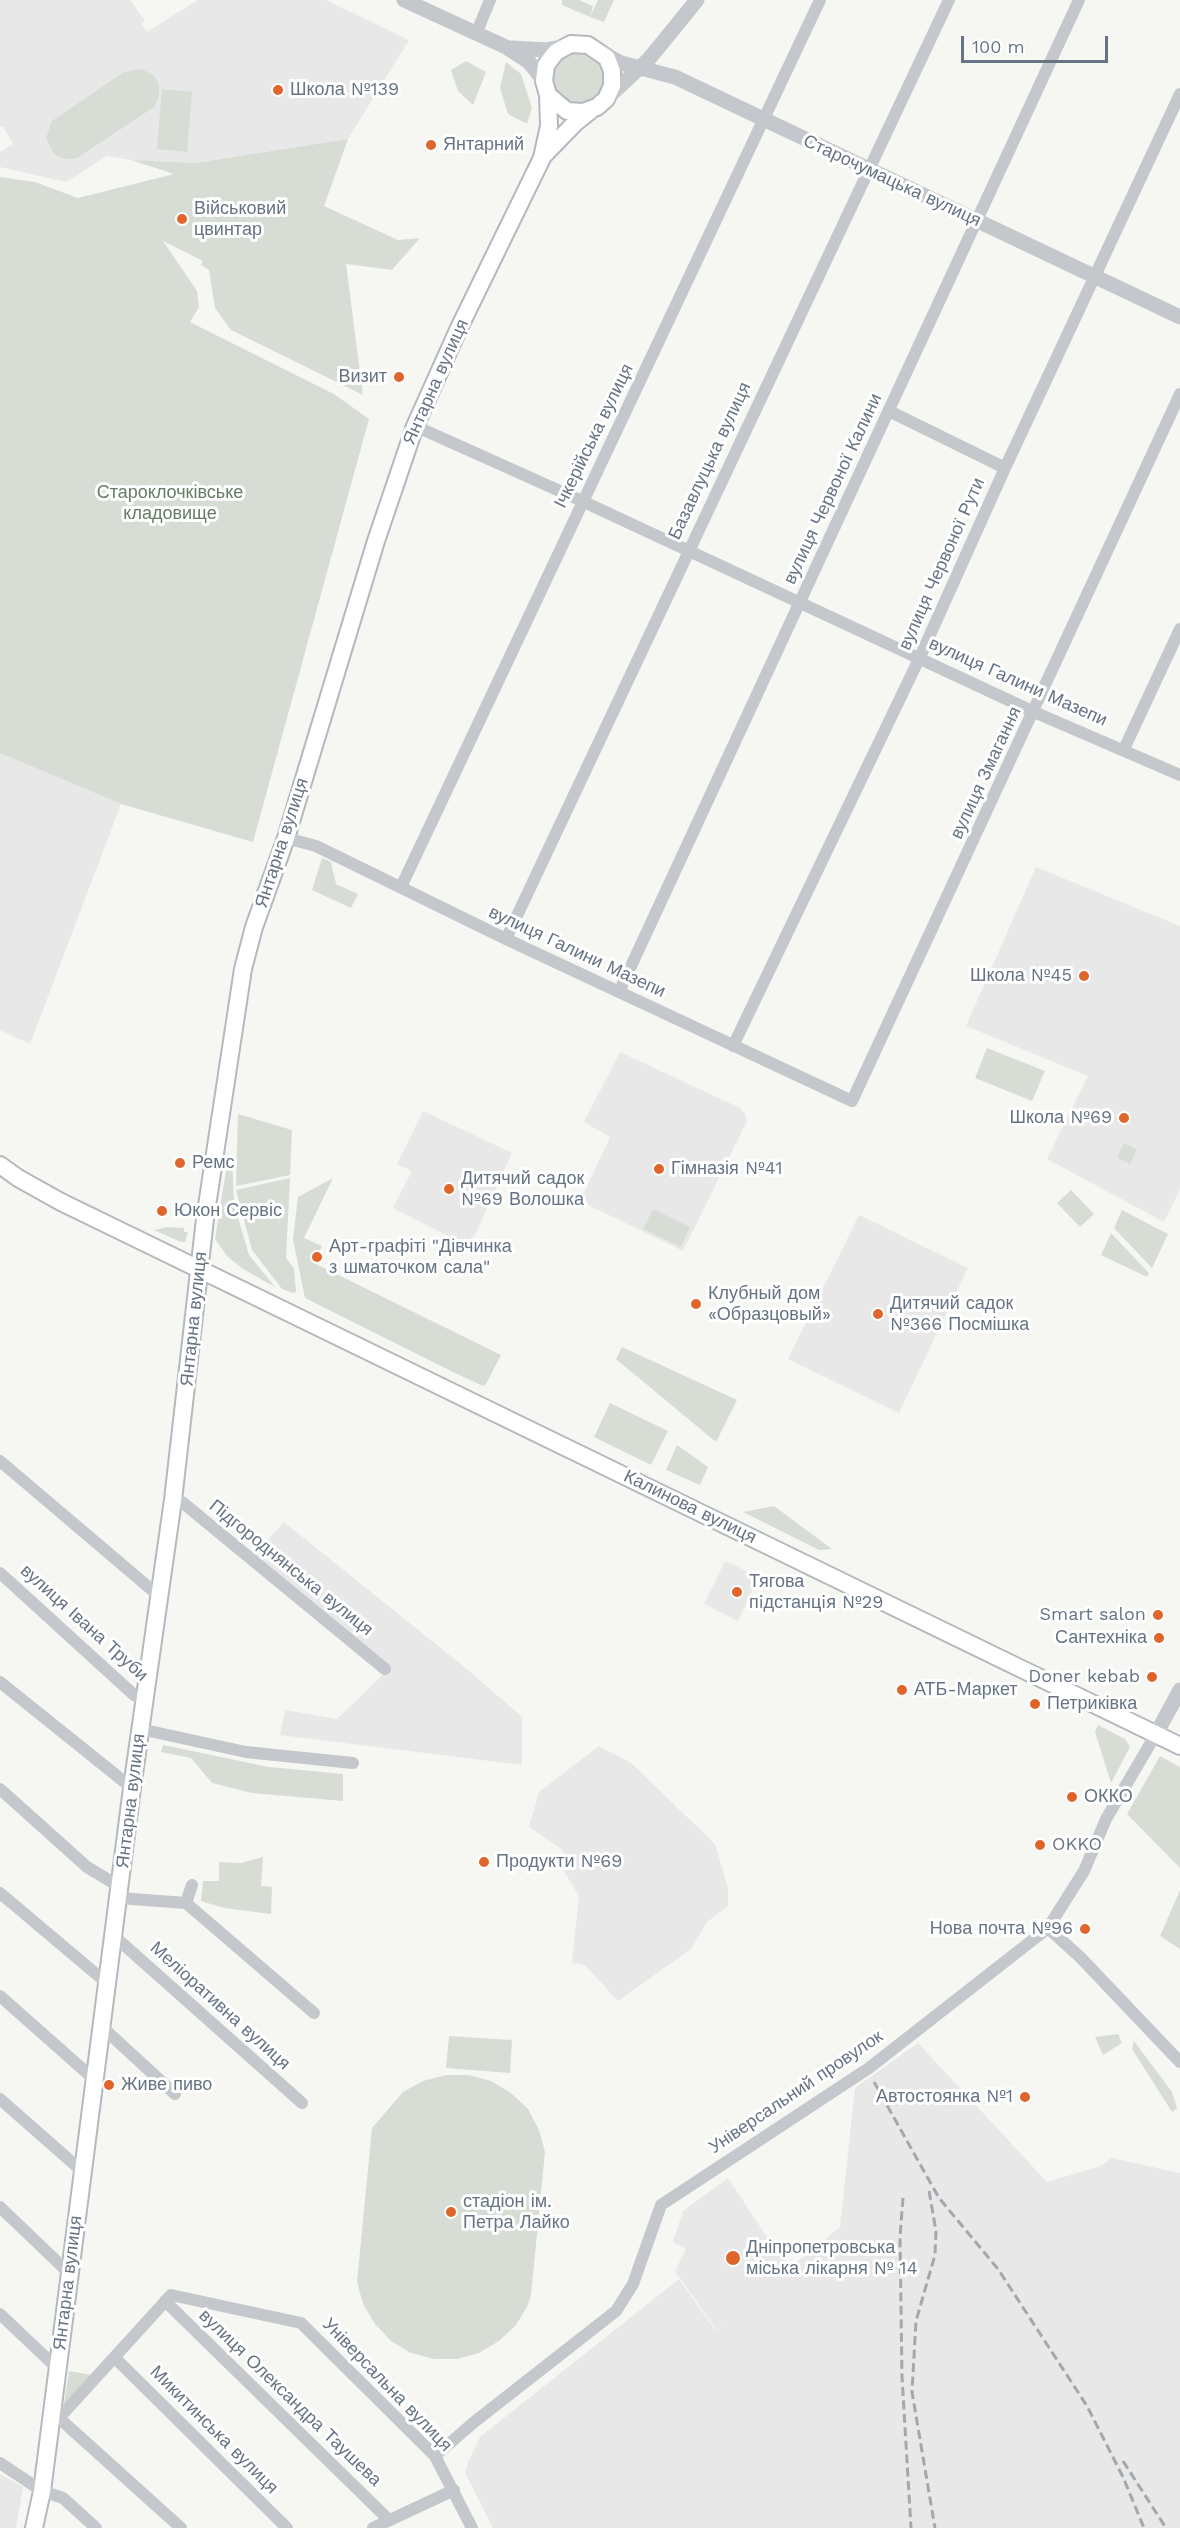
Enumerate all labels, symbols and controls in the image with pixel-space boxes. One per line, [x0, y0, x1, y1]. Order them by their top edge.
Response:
scale bar [964, 24, 1111, 62]
text: 100 m [972, 36, 1025, 57]
place label: Школа №139 [290, 79, 399, 101]
marker: Школа №139 [271, 83, 285, 97]
street label: Старочумацька вулиця [800, 130, 984, 232]
place label: Янтарний [443, 134, 524, 156]
marker: Янтарний [424, 138, 438, 152]
place label: Військовий цвинтар [194, 198, 286, 240]
marker: Військовий цвинтар [175, 212, 189, 226]
street label: Янтарна вулиця [399, 316, 473, 448]
street label: Ічкерійська вулиця [550, 360, 638, 512]
place label: Визит [338, 366, 387, 388]
marker: Визит [392, 370, 406, 384]
street label: Базавлуцька вулиця [664, 379, 756, 543]
street label: вулиця Червоної Калини [779, 390, 887, 588]
street label: вулиця Червоної Рути [894, 475, 990, 653]
park label: Староклочківське кладовище [97, 482, 243, 524]
street label: вулиця Галини Мазепи [926, 633, 1110, 731]
street label: вулиця Змагання [946, 703, 1026, 843]
street label: Янтарна вулиця [251, 775, 313, 911]
street label: вулиця Галини Мазепи [485, 901, 669, 1003]
place label: Школа №45 [970, 965, 1072, 987]
marker: Школа №45 [1077, 969, 1091, 983]
place label: Школа №69 [1009, 1107, 1112, 1129]
marker: Школа №69 [1117, 1111, 1131, 1125]
place label: Ремс [192, 1152, 235, 1174]
marker: Ремс [173, 1156, 187, 1170]
place label: Гімназія №41 [671, 1158, 782, 1180]
marker: Гімназія №41 [652, 1162, 666, 1176]
place label: Дитячий садок №69 Волошка [461, 1168, 584, 1210]
marker: Дитячий садок №69 Волошка [442, 1182, 456, 1196]
place label: Юкон Сервіс [174, 1200, 282, 1222]
marker: Юкон Сервіс [155, 1204, 169, 1218]
place label: Арт-графіті "Дівчинка з шматочком сала" [329, 1236, 512, 1278]
marker: Арт-графіті "Дівчинка з шматочком сала" [310, 1250, 324, 1264]
street label: Янтарна вулиця [176, 1251, 212, 1387]
place label: Клубный дом «Образцовый» [708, 1283, 831, 1326]
place label: Дитячий садок №366 Посмішка [890, 1293, 1029, 1336]
marker: Клубный дом «Образцовый» [689, 1297, 703, 1311]
marker: Дитячий садок №366 Посмішка [871, 1307, 885, 1321]
street label: Калинова вулиця [620, 1466, 760, 1548]
street label: Підгороднянська вулиця [205, 1495, 377, 1641]
street label: вулиця Івана Труби [16, 1560, 152, 1686]
place label: Тягова пiдстанцiя №29 [749, 1571, 883, 1614]
marker: Тягова пiдстанцiя №29 [730, 1585, 744, 1599]
place label: Smart salon [1040, 1604, 1146, 1626]
marker: Smart salon [1151, 1608, 1165, 1622]
place label: Сантехніка [1055, 1627, 1147, 1649]
marker: Сантехніка [1152, 1631, 1166, 1645]
place label: Doner kebab [1028, 1666, 1140, 1688]
marker: Doner kebab [1145, 1670, 1159, 1684]
place label: АТБ-Маркет [914, 1679, 1018, 1701]
marker: АТБ-Маркет [895, 1683, 909, 1697]
place label: Петриківка [1047, 1693, 1137, 1715]
marker: Петриківка [1028, 1697, 1042, 1711]
street label: Янтарна вулиця [112, 1732, 150, 1870]
place label: ОККО [1084, 1786, 1133, 1808]
marker: ОККО [1065, 1790, 1079, 1804]
place label: OKKO [1052, 1834, 1102, 1856]
marker: OKKO [1033, 1838, 1047, 1852]
place label: Продукти №69 [496, 1851, 622, 1873]
marker: Продукти №69 [477, 1855, 491, 1869]
place label: Нова почта №96 [930, 1918, 1073, 1940]
marker: Нова почта №96 [1078, 1922, 1092, 1936]
street label: Меліоративна вулиця [145, 1937, 295, 2075]
street label: Універсальний провулок [705, 2026, 887, 2158]
place label: Живе пиво [121, 2074, 212, 2096]
marker: Живе пиво [102, 2078, 116, 2092]
place label: Автостоянка №1 [876, 2086, 1013, 2108]
marker: Автостоянка №1 [1018, 2090, 1032, 2104]
place label: стадіон ім. Петра Лайко [463, 2191, 570, 2234]
marker: стадіон ім. Петра Лайко [444, 2205, 458, 2219]
street label: Янтарна вулиця [49, 2214, 87, 2352]
place label: Дніпропетровська міська лікарня № 14 [746, 2237, 918, 2280]
marker: Дніпропетровська міська лікарня № 14 [724, 2249, 742, 2267]
street label: вулиця Олександра Таушева [194, 2305, 386, 2491]
street label: Універсальна вулиця [318, 2314, 456, 2456]
street label: Микитинська вулиця [145, 2361, 283, 2499]

